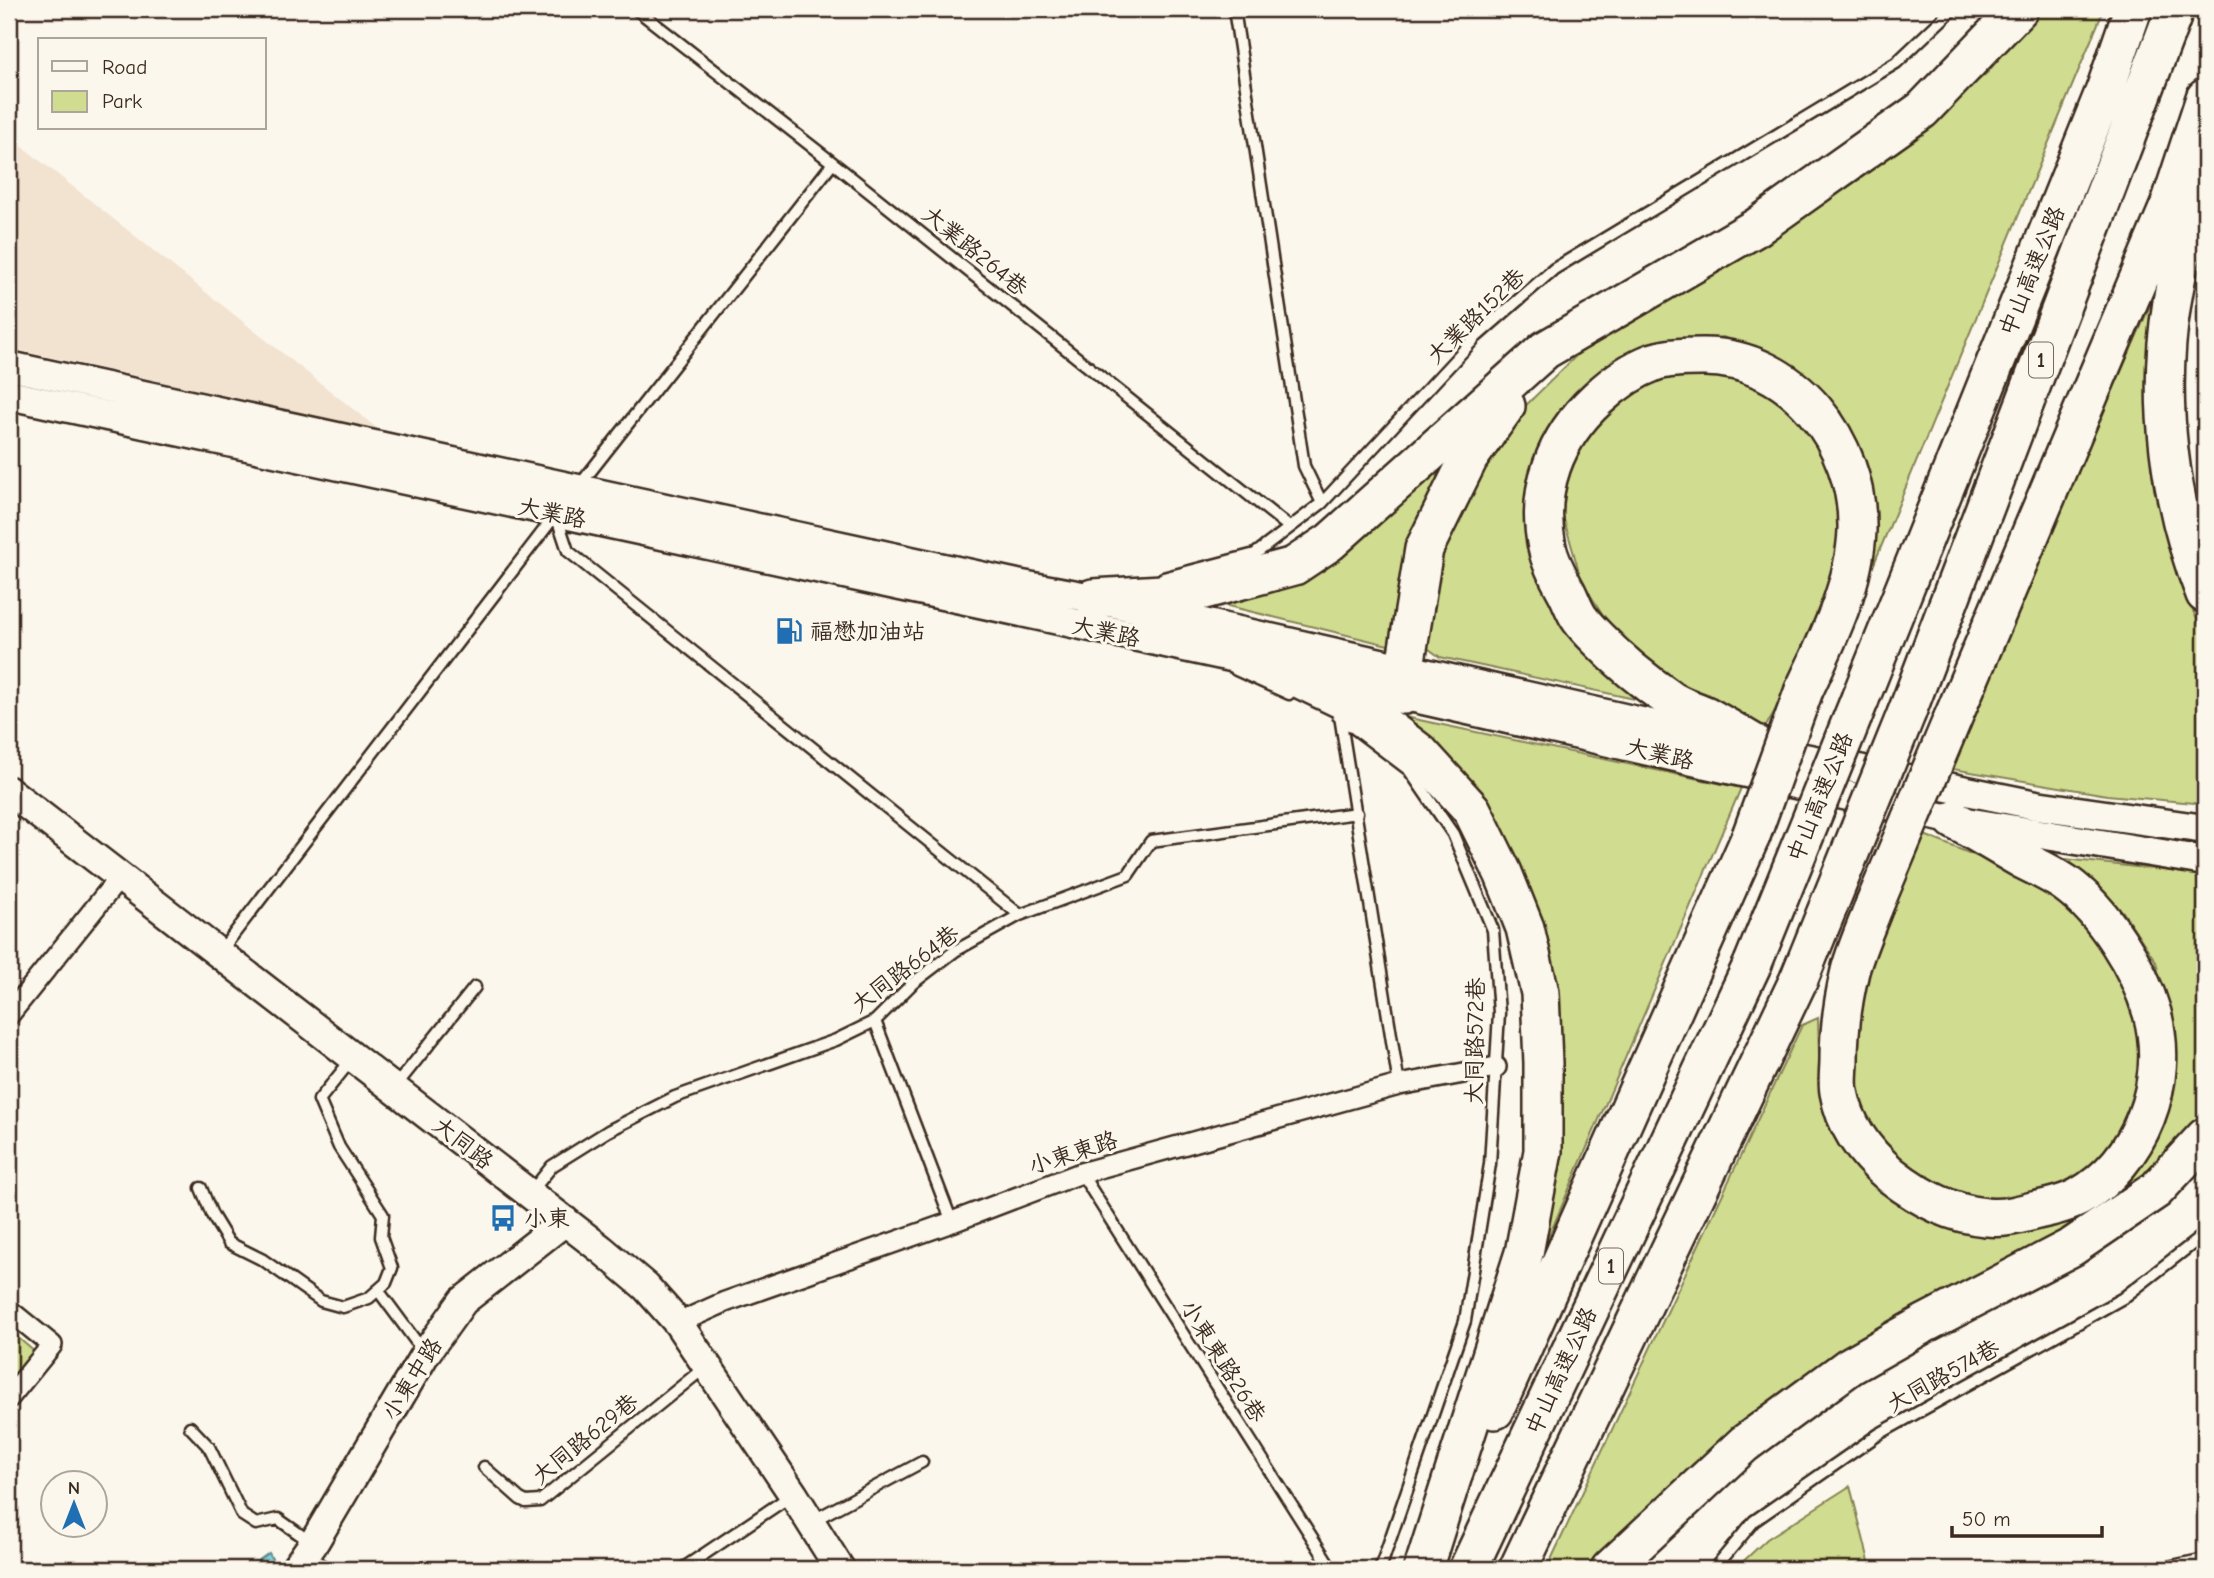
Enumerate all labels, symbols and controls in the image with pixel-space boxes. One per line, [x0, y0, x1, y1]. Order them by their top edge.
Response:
legend [38, 38, 266, 130]
text: Road [102, 55, 147, 79]
text: Park [102, 89, 142, 113]
street label: 大業路264巷 [917, 200, 1034, 302]
street label: 中山高速公路 [1994, 202, 2070, 340]
street label: 大業路152巷 [1421, 262, 1531, 369]
road number: 1 [2029, 342, 2053, 378]
street label: 大業路 [515, 493, 589, 533]
street label: 大業路 [1069, 612, 1143, 652]
fuel station icon: 福懋加油站 [774, 616, 804, 646]
place label: 福懋加油站 [810, 618, 925, 645]
street label: 中山高速公路 [1782, 728, 1858, 866]
street label: 大業路 [1623, 733, 1697, 775]
street label: 大同路664巷 [846, 919, 965, 1018]
street label: 大同路572巷 [1460, 976, 1490, 1105]
street label: 大同路 [428, 1111, 498, 1175]
street label: 小東東路 [1025, 1126, 1121, 1180]
bus stop icon: 小東 [488, 1203, 518, 1233]
place label: 小東 [524, 1205, 570, 1232]
road number: 1 [1599, 1248, 1623, 1284]
street label: 小東東路26巷 [1175, 1295, 1272, 1428]
street label: 中山高速公路 [1520, 1303, 1602, 1439]
street label: 小東中路 [376, 1333, 448, 1425]
street label: 大同路574巷 [1882, 1333, 2005, 1418]
street label: 大同路629巷 [526, 1387, 644, 1490]
north arrow [38, 1470, 108, 1540]
text: N [68, 1477, 80, 1499]
scale bar [1952, 1494, 2102, 1538]
text: 50 m [1962, 1507, 2011, 1531]

